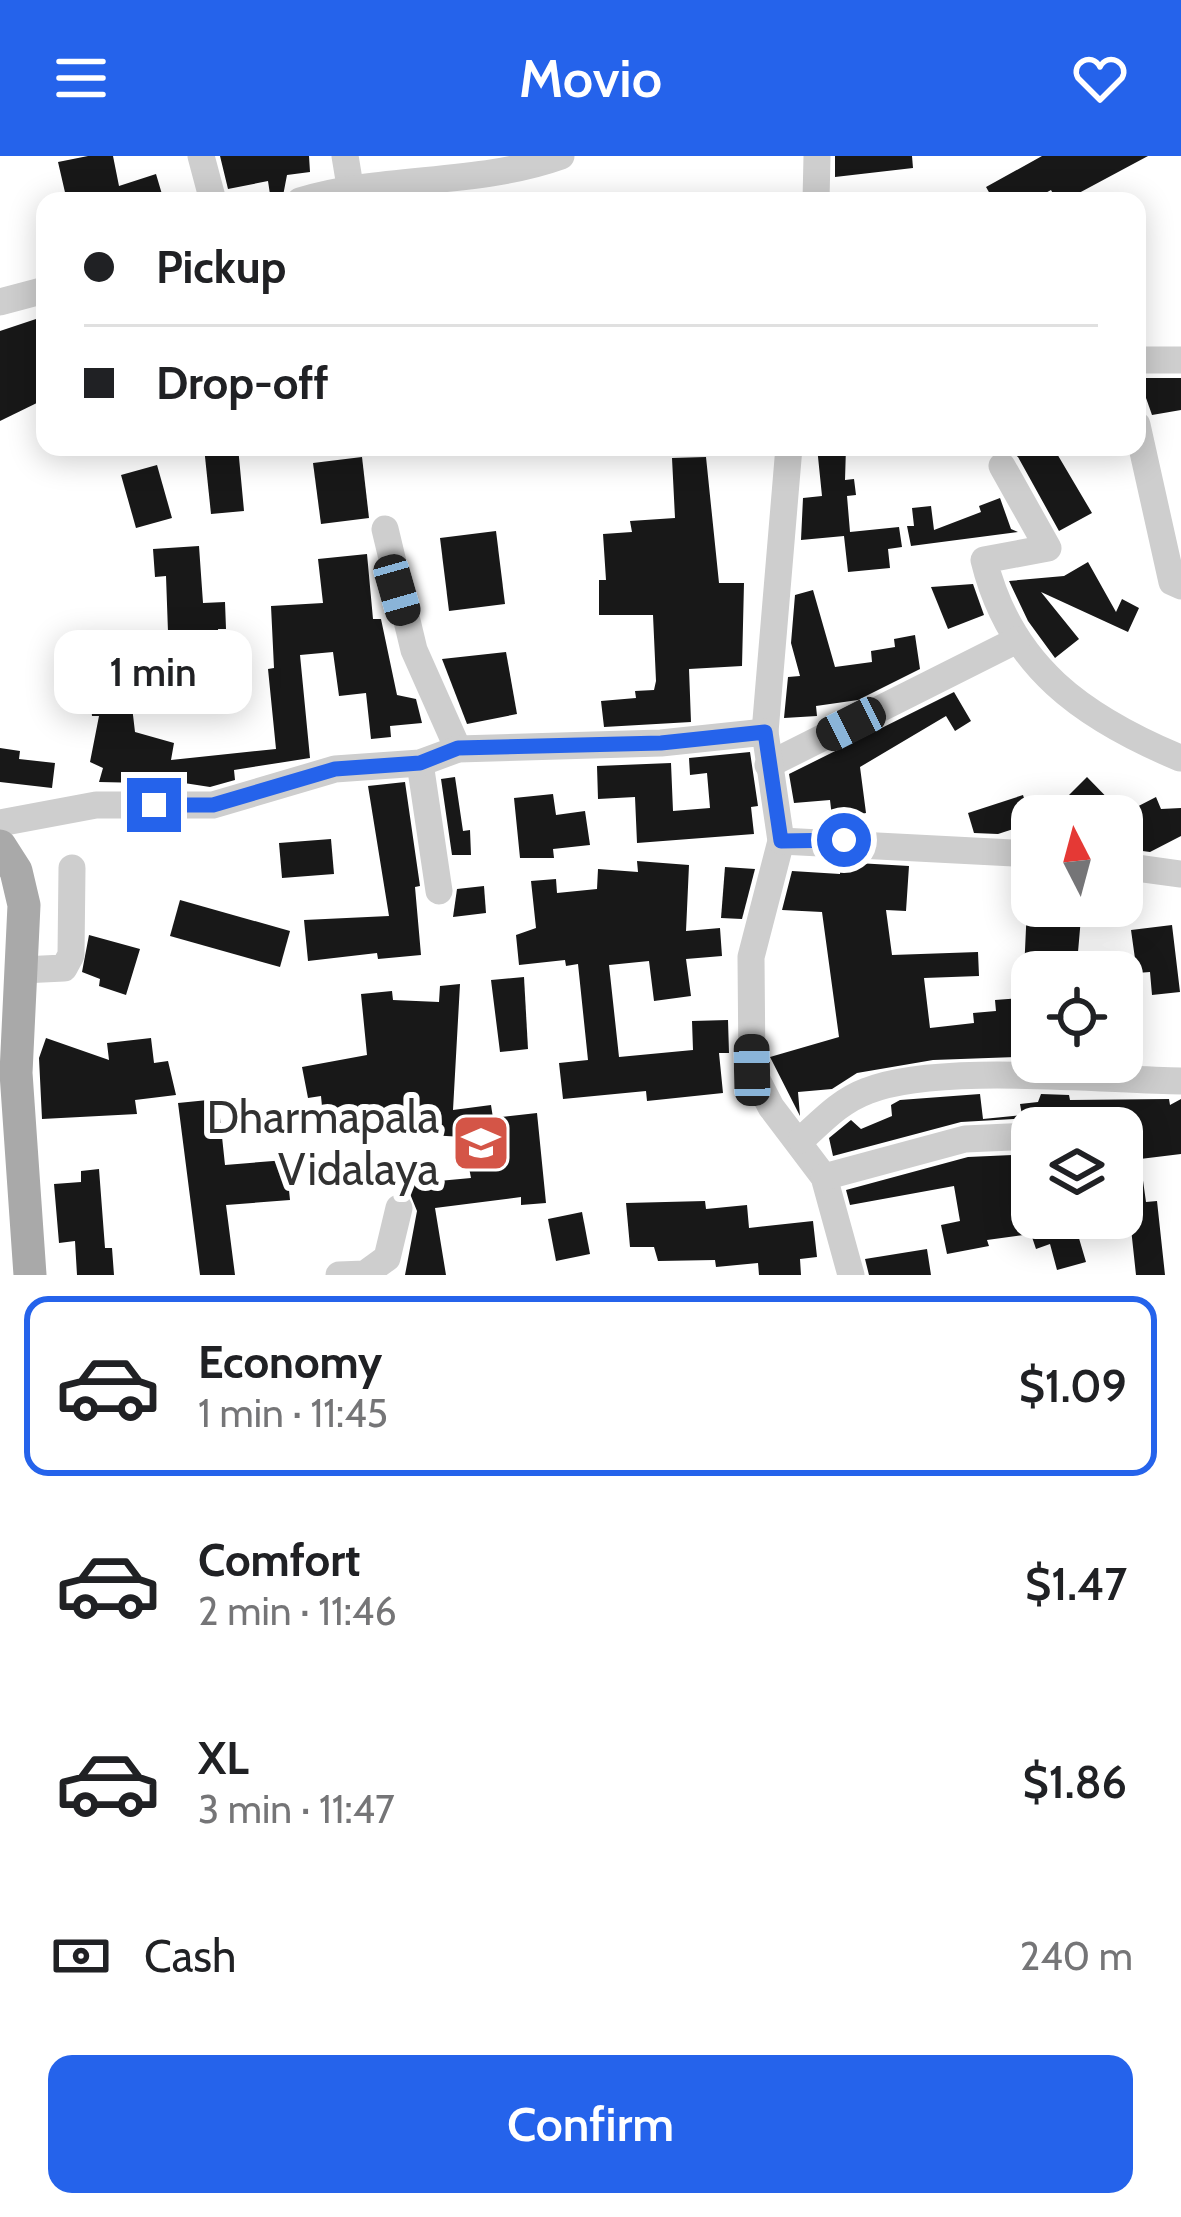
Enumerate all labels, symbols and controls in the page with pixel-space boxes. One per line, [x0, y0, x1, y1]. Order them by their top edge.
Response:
icon: menu [48, 45, 114, 111]
text: Movio [519, 45, 662, 111]
icon: heart [1067, 45, 1133, 111]
text: Pickup [156, 240, 286, 294]
text: Drop-off [156, 356, 329, 410]
car [370, 550, 424, 630]
callout: 1 min [55, 631, 253, 715]
text: 1 min [109, 648, 197, 696]
car [811, 692, 891, 756]
route end [127, 778, 181, 832]
north arrow [1011, 795, 1143, 927]
map controls [1011, 795, 1143, 1239]
route start [817, 813, 871, 867]
button: locate [1011, 951, 1143, 1083]
car [733, 1034, 771, 1106]
place label: Dharmapala Vidalaya [206, 1090, 439, 1196]
button: layers [1011, 1107, 1143, 1239]
school or university icon: Dharmapala Vidalaya [450, 1112, 512, 1174]
icon: car [54, 1332, 162, 1440]
text: Economy [198, 1335, 382, 1389]
text: $1.09 [1019, 1359, 1127, 1413]
text: 1 min · 11:45 [198, 1389, 388, 1437]
icon: car [54, 1530, 162, 1638]
text: Comfort [198, 1533, 361, 1587]
text: $1.47 [1025, 1557, 1127, 1611]
text: 2 min · 11:46 [198, 1587, 397, 1635]
icon: car [54, 1728, 162, 1836]
text: XL [198, 1731, 249, 1785]
text: $1.86 [1023, 1755, 1127, 1809]
text: 3 min · 11:47 [198, 1785, 395, 1833]
icon: cash [48, 1923, 114, 1989]
text: Cash [144, 1929, 236, 1983]
text: 240 m [1020, 1932, 1133, 1980]
button: Confirm [48, 2055, 1133, 2193]

